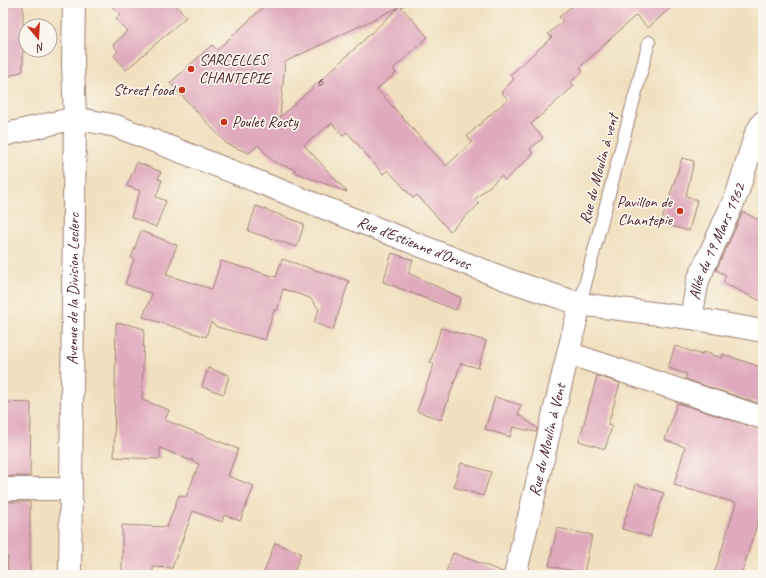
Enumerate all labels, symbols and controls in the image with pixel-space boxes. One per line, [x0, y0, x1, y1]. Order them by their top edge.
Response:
north arrow [18, 18, 58, 58]
text: N [34, 40, 46, 56]
place label: SARCELLES CHANTEPIE [199, 50, 273, 88]
marker: SARCELLES CHANTEPIE [186, 64, 196, 74]
house number: 6 [317, 73, 324, 90]
place label: Street food [113, 80, 177, 100]
marker: Street food [177, 85, 187, 95]
street label: Rue du Moulin à vent [575, 109, 624, 226]
place label: Poulet Rosty [232, 112, 299, 132]
marker: Poulet Rosty [219, 117, 229, 127]
street label: Allée du 19 Mars 1962 [685, 180, 750, 301]
place label: Pavillon de Chantepie [617, 192, 674, 230]
marker: Pavillon de Chantepie [675, 206, 685, 216]
street label: Avenue de la Division Leclerc [62, 212, 84, 365]
street label: Rue d'Estienne d'Orves [355, 212, 475, 275]
street label: Rue du Moulin à Vent [524, 380, 571, 498]

